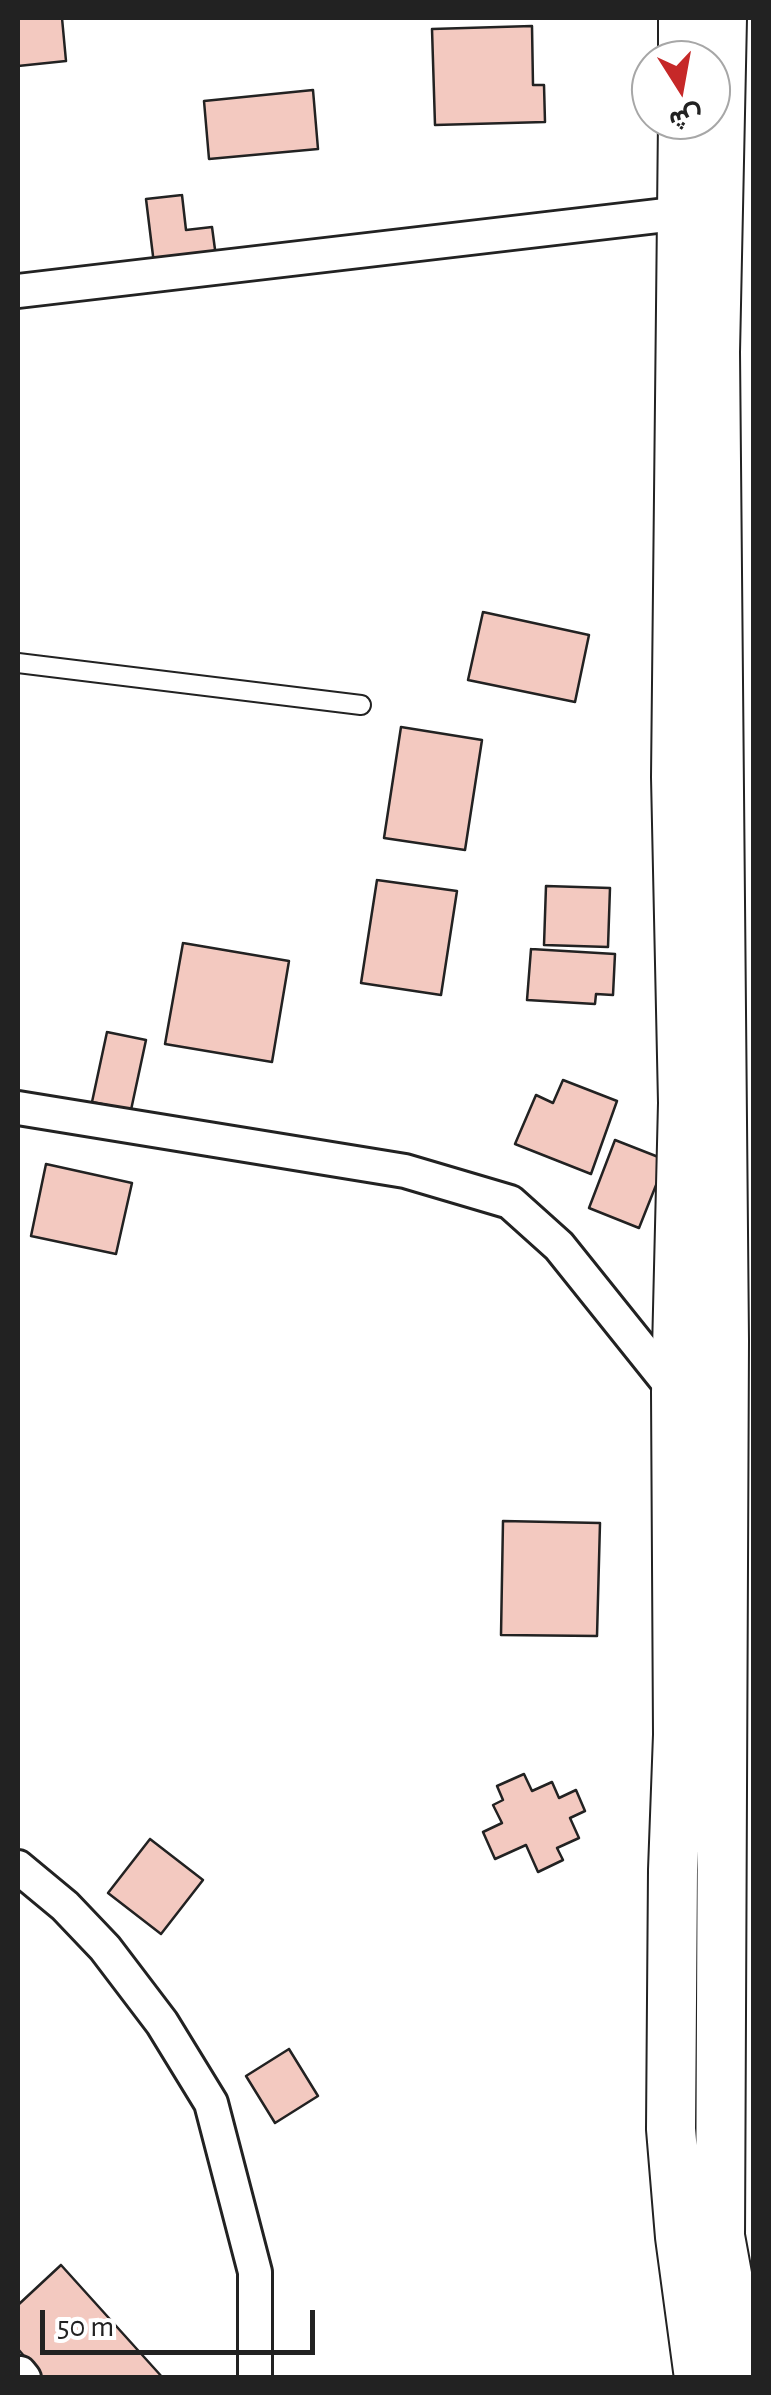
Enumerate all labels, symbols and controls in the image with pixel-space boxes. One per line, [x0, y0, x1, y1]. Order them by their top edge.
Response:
north arrow [631, 40, 731, 140]
text: ش [667, 101, 706, 134]
scale bar [45, 2290, 320, 2352]
text: 50 m [57, 2312, 114, 2342]

